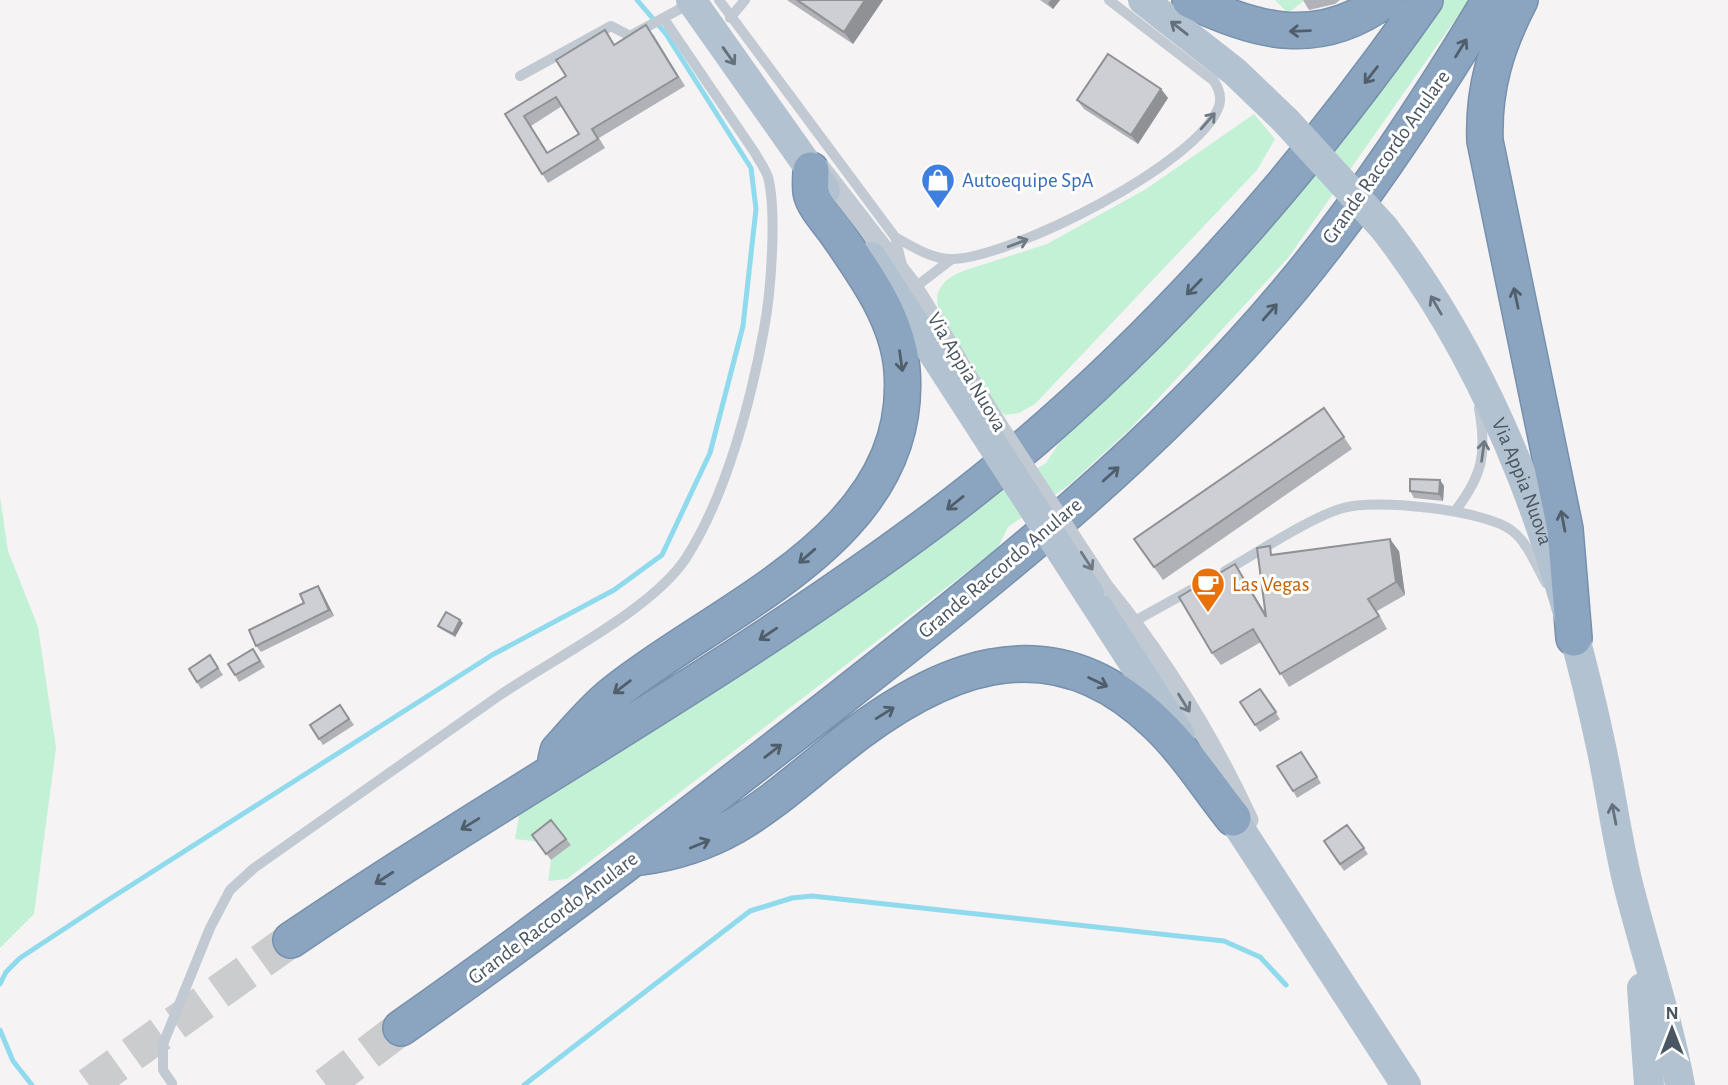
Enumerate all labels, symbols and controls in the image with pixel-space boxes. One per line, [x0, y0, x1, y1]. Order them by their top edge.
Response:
one-way arrow [1170, 21, 1189, 35]
one-way arrow [1288, 24, 1311, 38]
one-way arrow [1453, 39, 1468, 58]
one-way arrow [722, 46, 736, 65]
street label: Grande Raccordo Anulare [1318, 66, 1454, 248]
one-way arrow [1363, 66, 1378, 84]
one-way arrow [1200, 113, 1216, 131]
shop icon: Autoequipe SpA [919, 161, 957, 210]
place label: Autoequipe SpA [962, 170, 1094, 191]
one-way arrow [1007, 236, 1029, 248]
one-way arrow [1185, 278, 1202, 295]
one-way arrow [1509, 287, 1523, 310]
one-way arrow [1428, 295, 1442, 315]
one-way arrow [1262, 303, 1278, 321]
street label: Via Appia Nuova [923, 309, 1011, 435]
one-way arrow [894, 350, 907, 372]
street label: Via Appia Nuova [1488, 415, 1557, 548]
one-way arrow [1477, 440, 1490, 463]
one-way arrow [1102, 466, 1120, 482]
street label: Grande Raccordo Anulare [914, 494, 1086, 642]
one-way arrow [946, 496, 964, 511]
one-way arrow [1556, 510, 1570, 533]
one-way arrow [799, 548, 817, 564]
one-way arrow [1080, 551, 1094, 570]
cafe icon: Las Vegas [1189, 565, 1227, 614]
place label: Las Vegas [1232, 574, 1310, 595]
one-way arrow [759, 627, 779, 641]
one-way arrow [1087, 676, 1108, 690]
one-way arrow [613, 680, 632, 694]
one-way arrow [1177, 693, 1191, 713]
one-way arrow [875, 706, 895, 720]
one-way arrow [763, 743, 782, 758]
one-way arrow [1607, 803, 1621, 826]
one-way arrow [460, 817, 480, 831]
one-way arrow [689, 836, 710, 849]
street label: Grande Raccordo Anulare [464, 848, 642, 988]
one-way arrow [374, 872, 394, 886]
north arrow [1637, 994, 1707, 1064]
text: N [1665, 1004, 1679, 1023]

